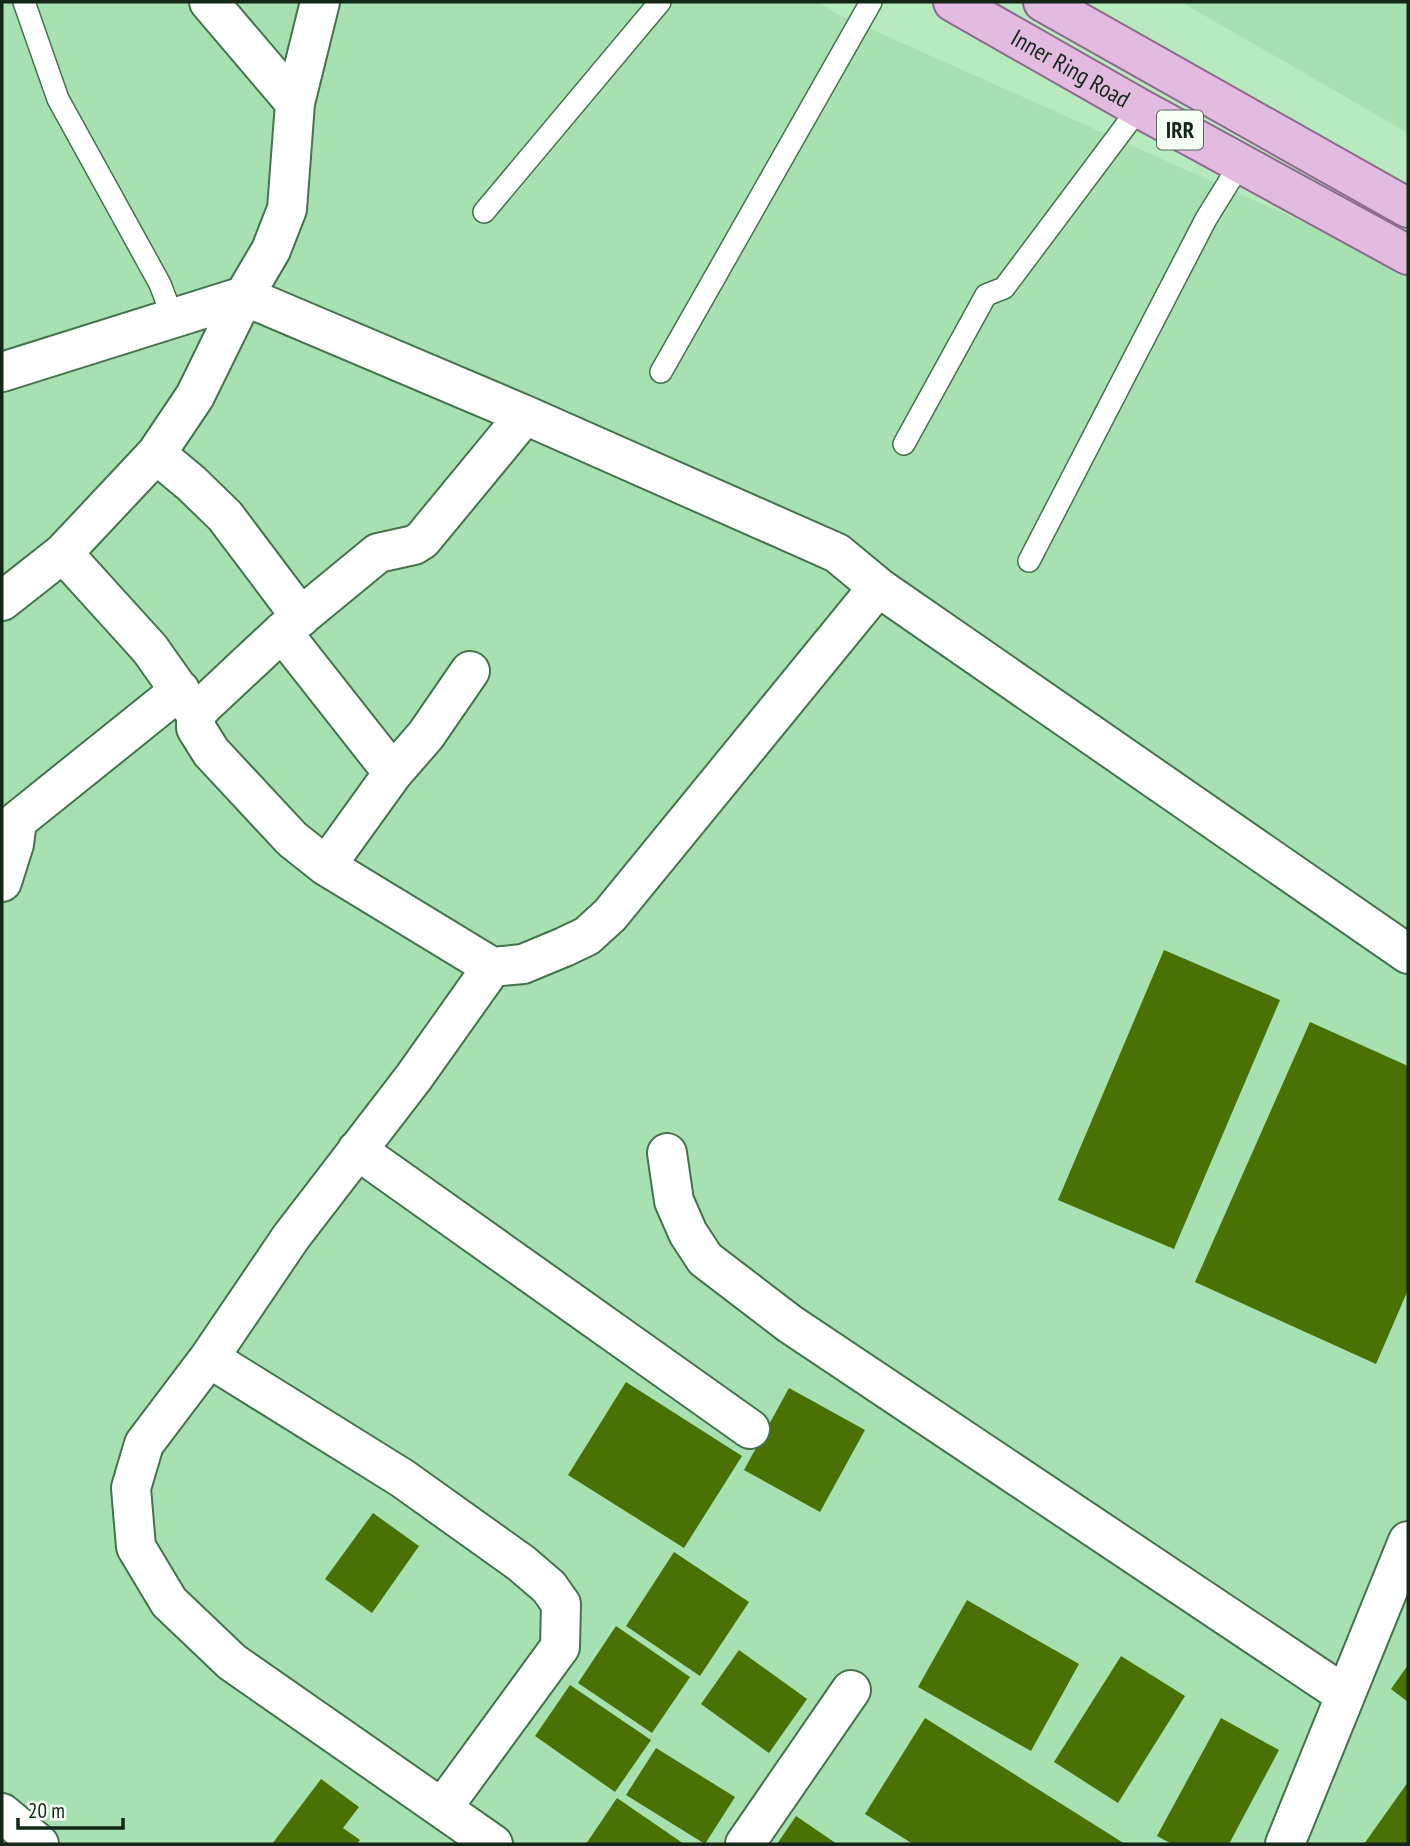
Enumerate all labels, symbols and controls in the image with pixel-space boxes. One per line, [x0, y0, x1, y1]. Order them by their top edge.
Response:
street label: Inner Ring Road [1006, 22, 1136, 115]
road number: IRR [1157, 111, 1203, 150]
scale bar [18, 1786, 122, 1830]
text: 20 m [28, 1797, 65, 1824]

